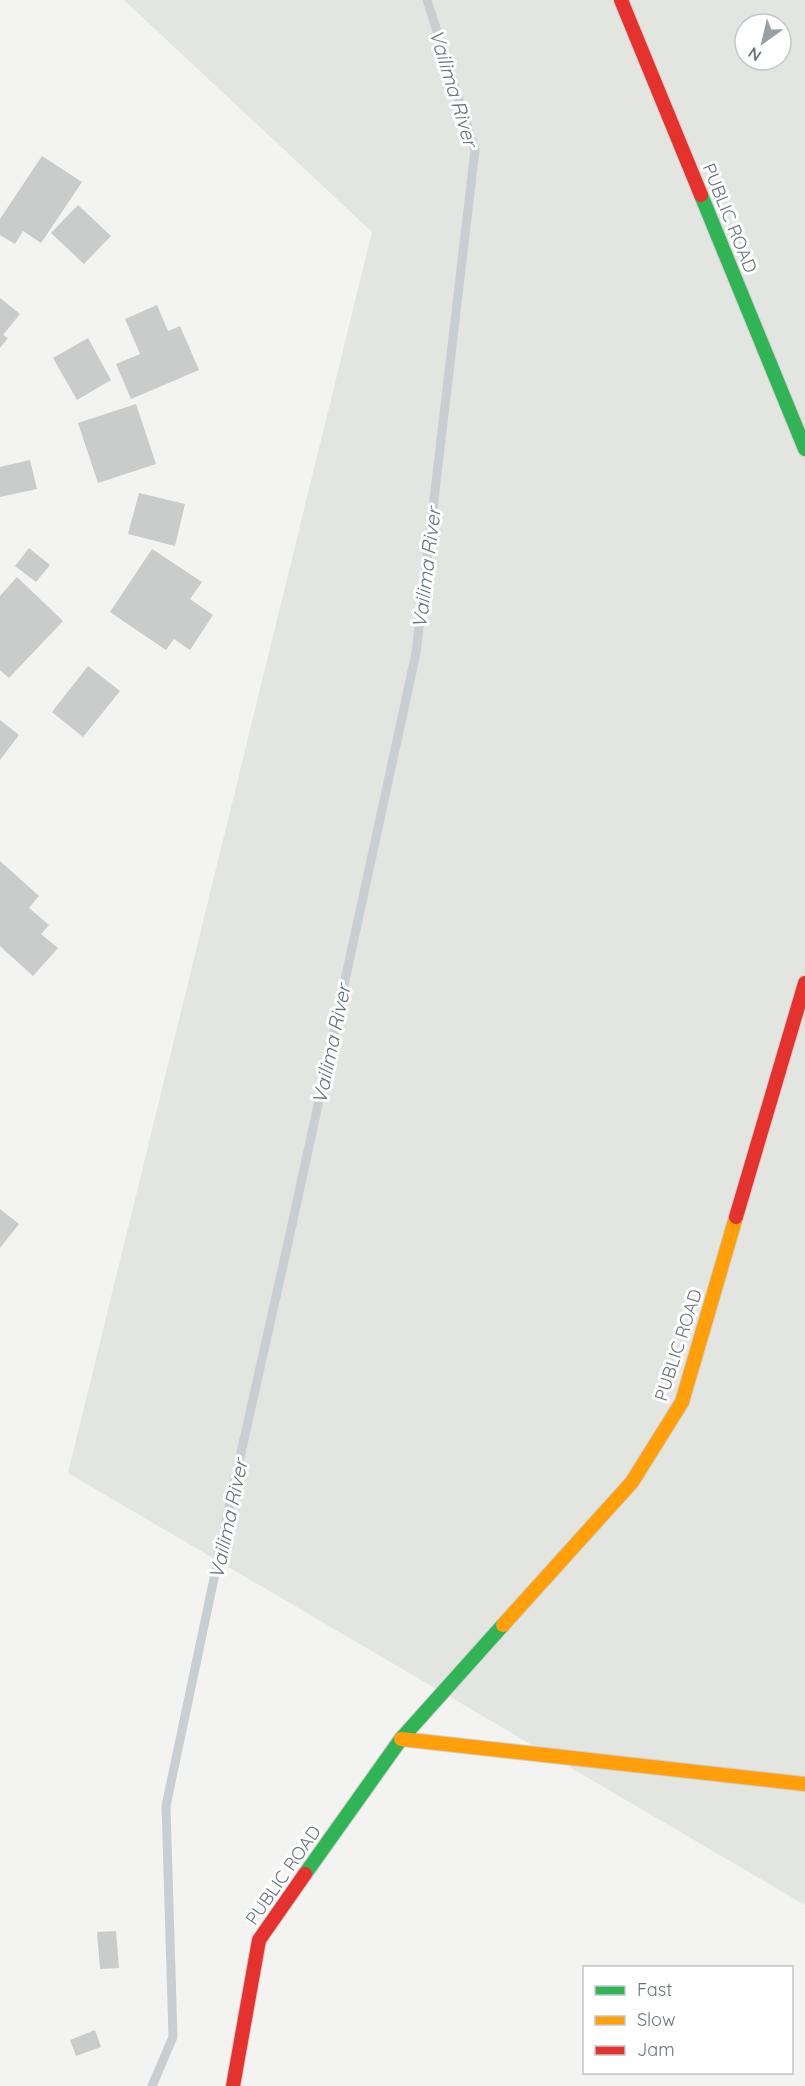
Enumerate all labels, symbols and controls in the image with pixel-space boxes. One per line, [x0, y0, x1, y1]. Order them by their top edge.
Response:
north arrow [733, 12, 793, 72]
water label: Vailima River [424, 26, 484, 152]
text: N [744, 43, 765, 66]
street label: PUBLIC ROAD [698, 160, 762, 276]
water label: Vailima River [406, 504, 446, 630]
water label: Vailima River [306, 980, 356, 1106]
street label: PUBLIC ROAD [649, 1286, 707, 1404]
water label: Vailima River [203, 1455, 253, 1581]
street label: PUBLIC ROAD [240, 1821, 326, 1929]
legend [583, 1966, 793, 2074]
text: Fast [637, 1978, 672, 2001]
text: Slow [637, 2008, 675, 2031]
text: Jam [637, 2038, 675, 2061]

